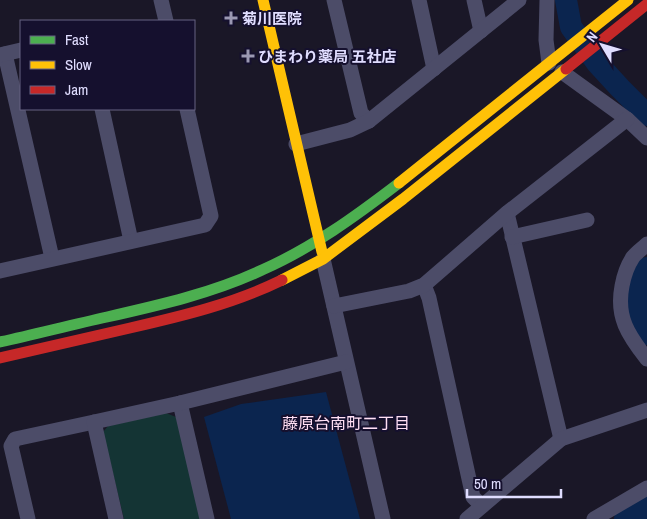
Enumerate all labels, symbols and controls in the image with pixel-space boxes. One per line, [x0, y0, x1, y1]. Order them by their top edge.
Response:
place label: 菊川医院 [242, 8, 302, 29]
marker: 菊川医院 [224, 11, 238, 25]
legend [20, 20, 195, 110]
north arrow [577, 20, 627, 70]
text: N [582, 28, 601, 46]
text: Fast [65, 29, 89, 50]
place label: ひまわり薬局 五社店 [258, 46, 396, 67]
marker: ひまわり薬局 五社店 [242, 50, 254, 62]
text: Slow [65, 54, 92, 75]
text: Jam [65, 79, 88, 100]
district label: 藤原台南町二丁目 [282, 412, 410, 434]
scale bar [467, 466, 561, 498]
text: 50 m [474, 473, 501, 494]

